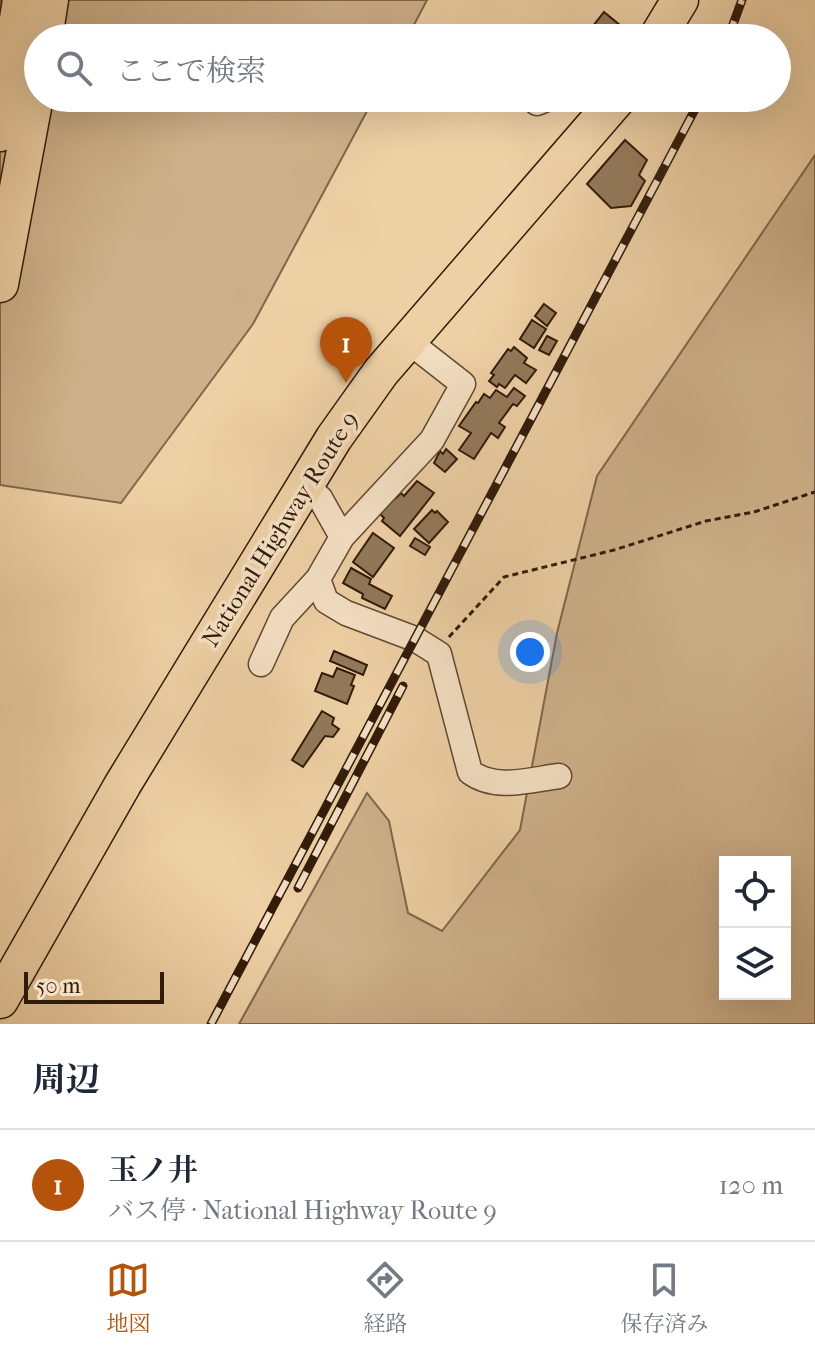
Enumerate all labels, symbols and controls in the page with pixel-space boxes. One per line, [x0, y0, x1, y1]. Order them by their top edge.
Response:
search box [24, 24, 791, 112]
icon: search [52, 46, 96, 90]
text: ここで検索 [116, 54, 266, 89]
pin: 1 [320, 317, 372, 383]
street label: National Highway Route 9 [196, 406, 364, 652]
your location [510, 632, 550, 672]
map controls [719, 856, 791, 1000]
button: locate [719, 856, 791, 928]
button: layers [719, 928, 791, 1000]
scale bar [24, 968, 164, 1004]
text: 50 m [36, 973, 81, 999]
text: 周辺 [32, 1060, 100, 1100]
text: 玉ノ井 [108, 1153, 198, 1188]
text: 1 [53, 1170, 63, 1201]
text: 120 m [719, 1170, 783, 1201]
text: バス停 · National Highway Route 9 [108, 1195, 497, 1226]
tab: 地図 [106, 1258, 151, 1337]
tab: 経路 [363, 1258, 408, 1337]
tab: 保存済み [620, 1258, 709, 1337]

